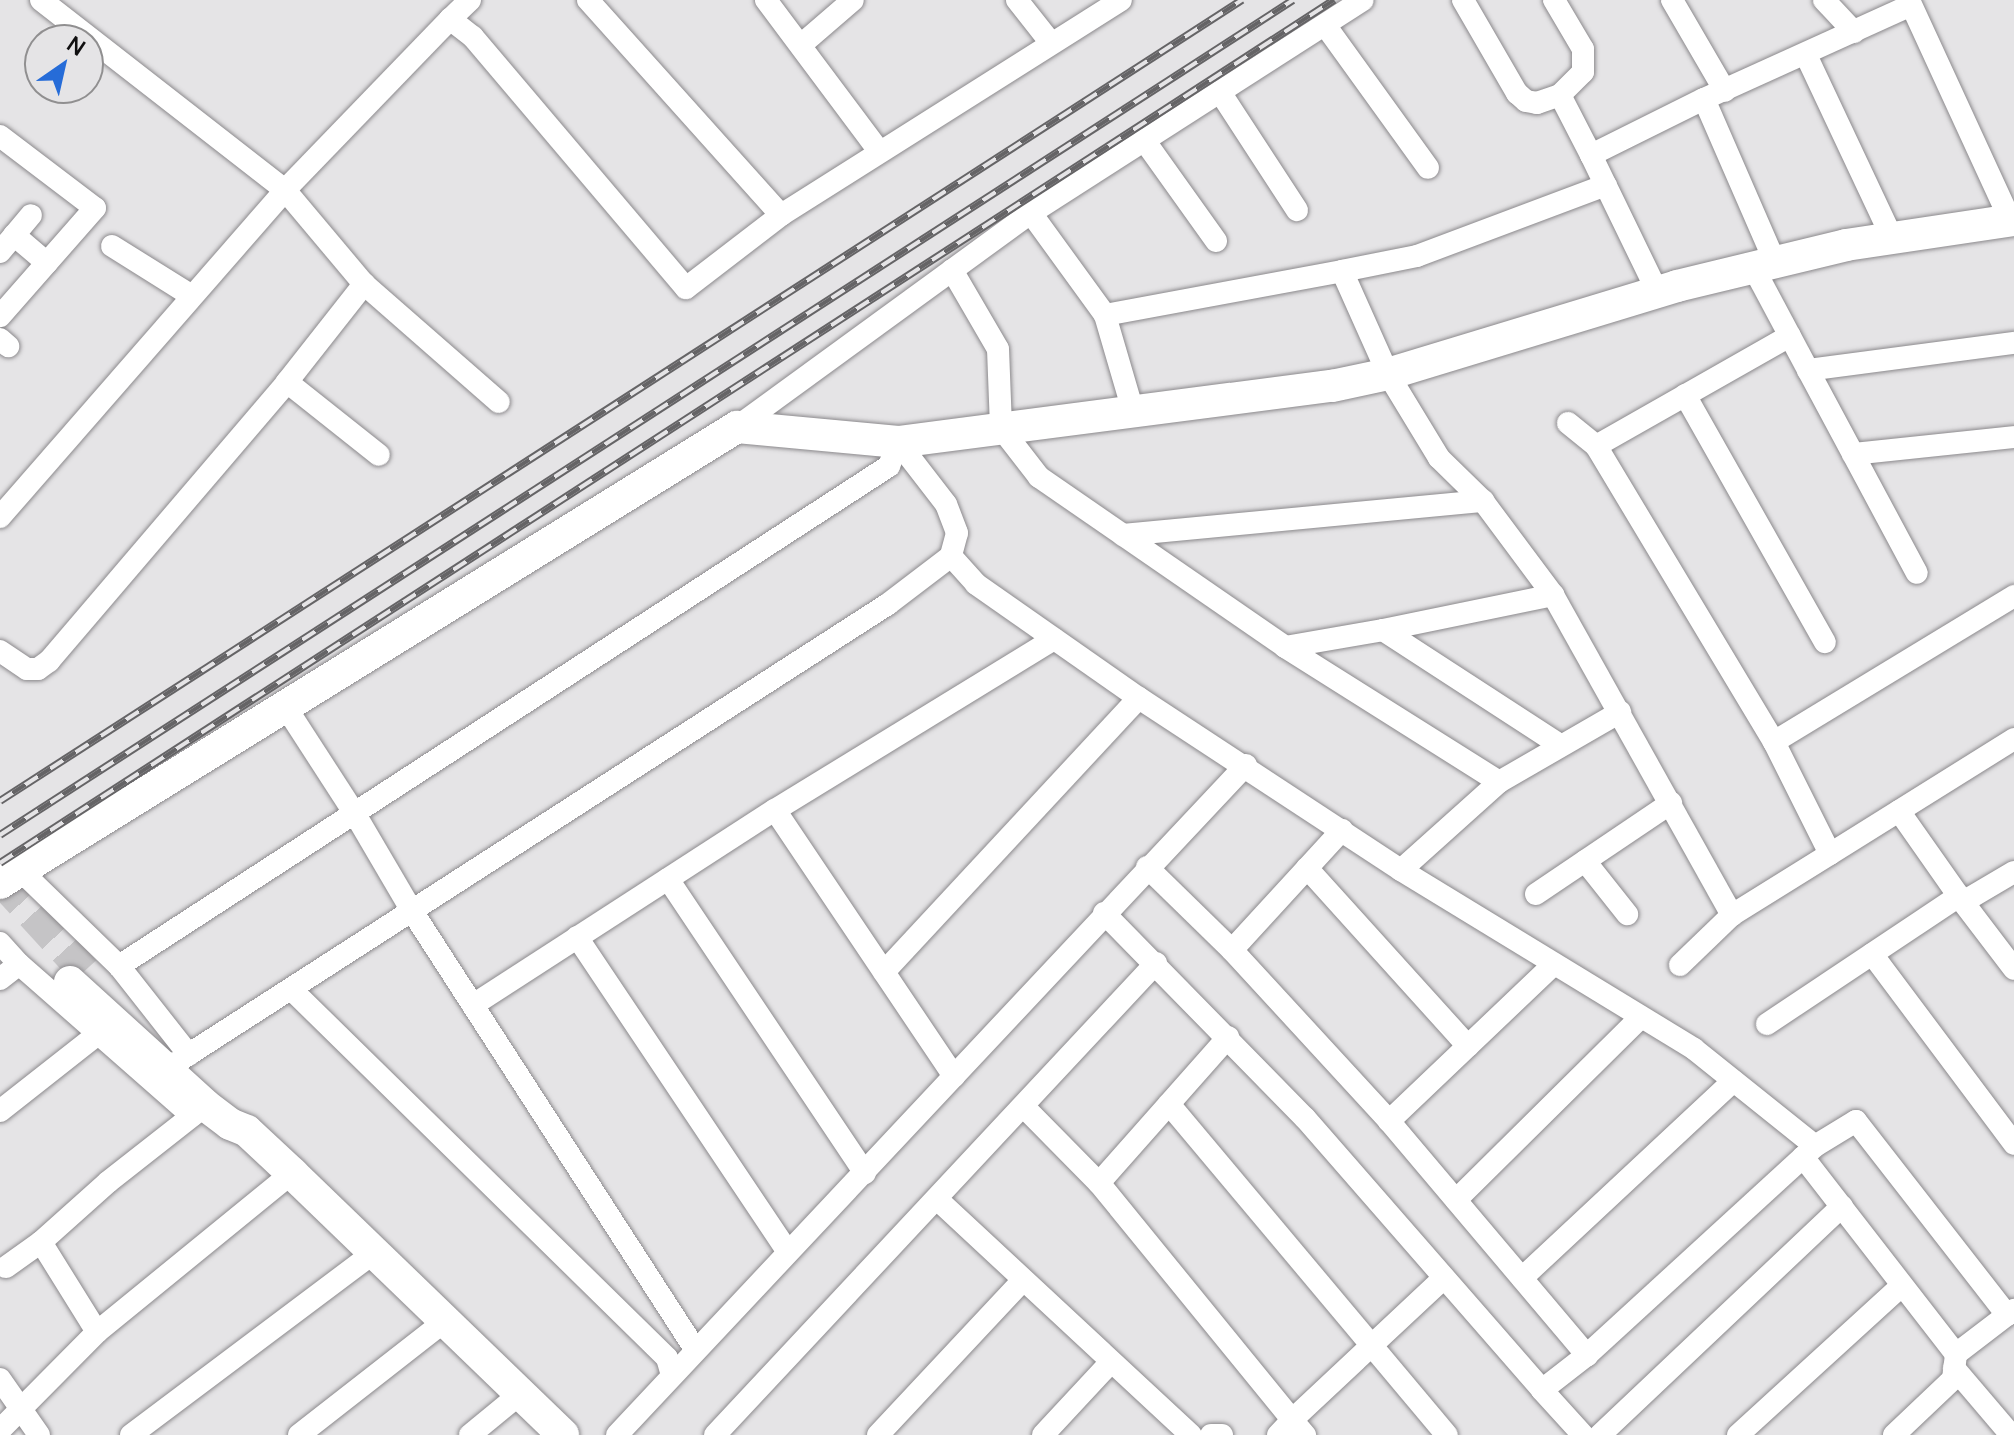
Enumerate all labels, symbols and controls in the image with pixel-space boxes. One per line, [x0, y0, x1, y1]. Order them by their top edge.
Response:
north arrow [24, 24, 104, 104]
text: N [61, 29, 91, 63]

